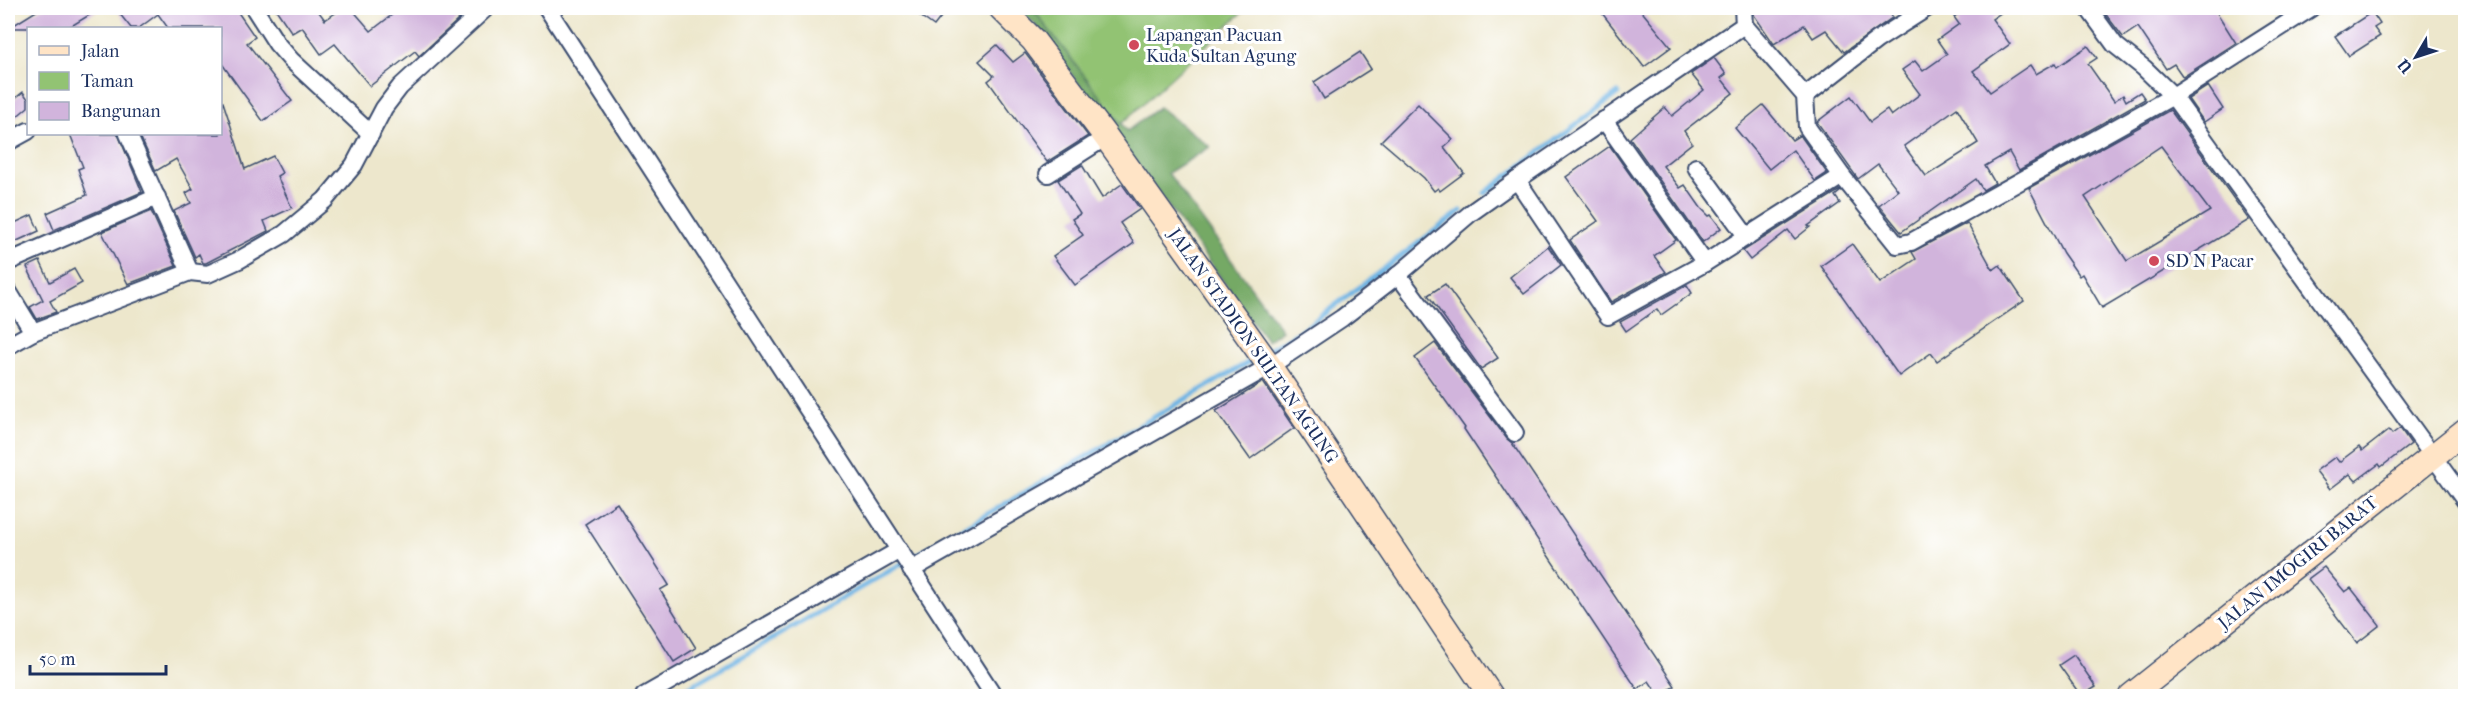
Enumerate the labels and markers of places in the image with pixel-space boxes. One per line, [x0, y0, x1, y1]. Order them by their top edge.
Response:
place label: Lapangan Pacuan Kuda Sultan Agung [1146, 25, 1296, 67]
marker: Lapangan Pacuan Kuda Sultan Agung [1127, 38, 1141, 52]
place label: SD N Pacar [2166, 251, 2254, 272]
marker: SD N Pacar [2147, 254, 2161, 268]

